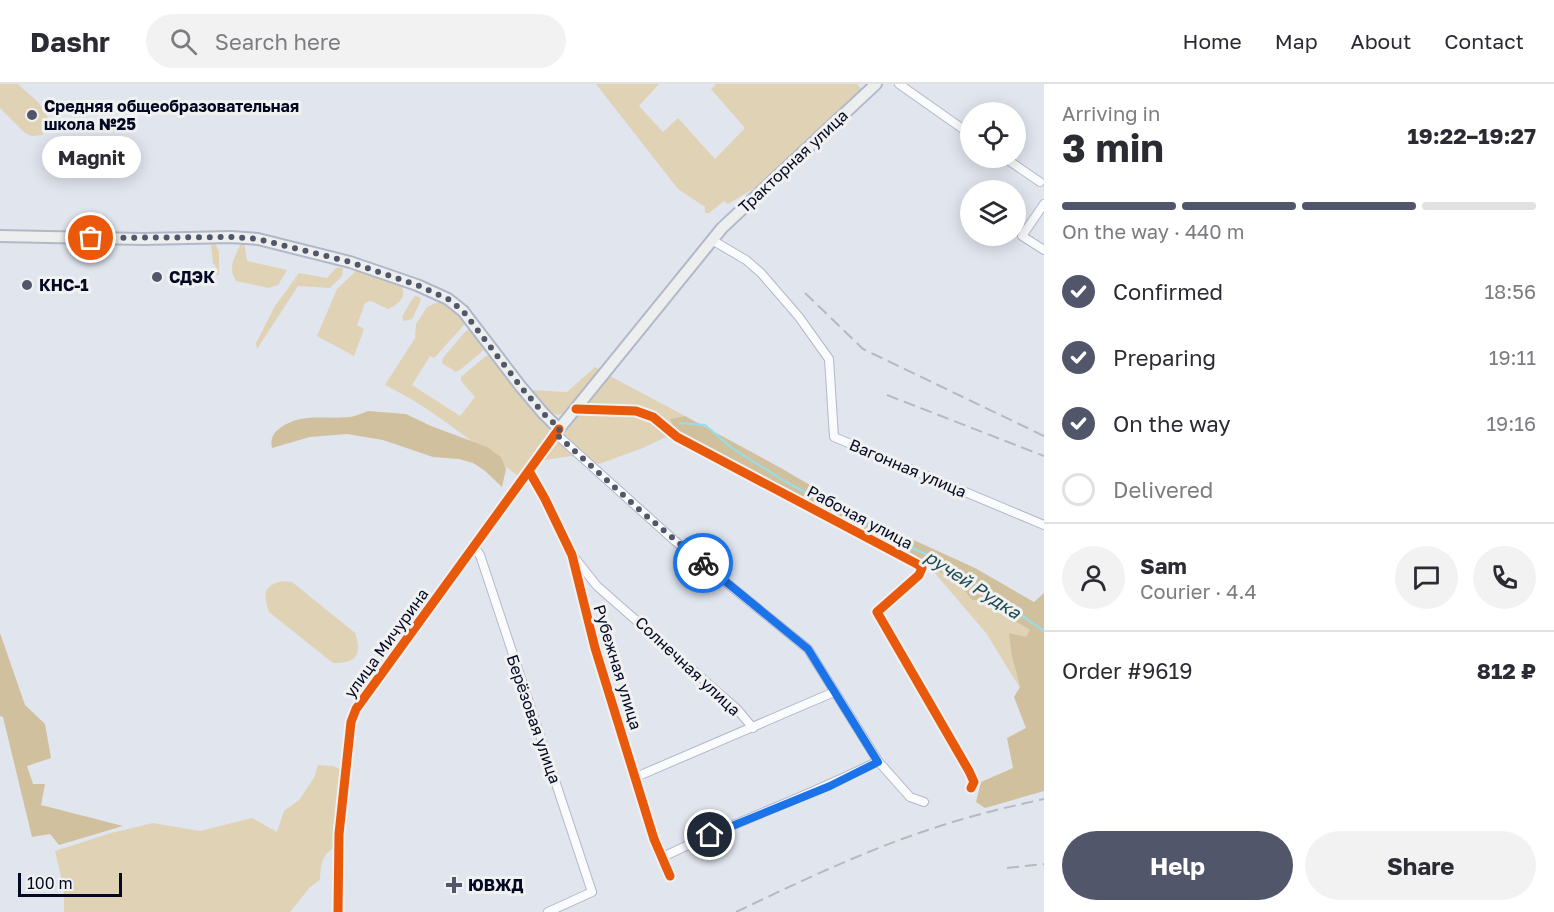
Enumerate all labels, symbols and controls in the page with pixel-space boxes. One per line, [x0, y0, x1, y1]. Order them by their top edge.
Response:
search box [146, 14, 566, 68]
text: Dashr [30, 25, 110, 58]
icon: search [167, 25, 200, 58]
text: Search here [215, 28, 341, 55]
text: Home [1182, 28, 1242, 54]
text: Map [1275, 28, 1318, 54]
text: About [1351, 28, 1411, 54]
text: Contact [1444, 28, 1524, 54]
place label: Средняя общеобразовательная школа №25 [44, 96, 299, 134]
text: Arriving in [1062, 101, 1160, 125]
map controls [960, 102, 1026, 246]
button: locate [960, 102, 1026, 168]
street label: Тракторная улица [734, 105, 852, 217]
marker: Средняя общеобразовательная школа №25 [25, 108, 39, 122]
text: 19:22–19:27 [1407, 122, 1536, 149]
text: 3 min [1062, 124, 1164, 171]
callout: Magnit [42, 136, 140, 178]
text: Magnit [58, 145, 125, 169]
button: layers [960, 180, 1026, 246]
pin [65, 212, 116, 263]
text: On the way · 440 m [1062, 219, 1244, 243]
icon: bag [74, 221, 107, 254]
place label: СДЭК [169, 267, 215, 287]
marker: СДЭК [150, 270, 164, 284]
place label: КНС-1 [39, 275, 89, 295]
icon: check [1062, 275, 1095, 308]
marker: КНС-1 [20, 278, 34, 292]
text: Confirmed [1113, 278, 1223, 305]
text: 18:56 [1484, 279, 1536, 303]
icon: check [1062, 341, 1095, 374]
text: Preparing [1113, 344, 1216, 371]
text: 19:11 [1489, 345, 1536, 369]
icon: check [1062, 407, 1095, 440]
text: On the way [1113, 410, 1231, 437]
text: 19:16 [1486, 411, 1536, 435]
street label: Вагонная улица [847, 434, 969, 502]
text: Delivered [1113, 476, 1213, 503]
street label: Рабочая улица [804, 481, 916, 553]
courier [673, 533, 733, 593]
water label: ручей Рудка [921, 545, 1026, 624]
button: person [1062, 546, 1125, 609]
button: chat [1395, 546, 1458, 609]
button: phone [1473, 546, 1536, 609]
icon: bike [687, 547, 720, 580]
text: Sam [1140, 552, 1187, 579]
text: Courier · 4.4 [1140, 579, 1257, 603]
street label: улица Мичурина [340, 584, 432, 702]
street label: Рубежная улица [589, 602, 647, 732]
street label: Солнечная улица [631, 612, 745, 720]
street label: Берёзовая улица [503, 652, 565, 786]
text: Order #9619 [1062, 657, 1193, 684]
text: 812 ₽ [1477, 657, 1536, 684]
pin [684, 809, 735, 860]
icon: home [693, 818, 726, 851]
button: Help [1062, 831, 1293, 900]
button: Share [1305, 831, 1536, 900]
scale bar [18, 870, 122, 898]
text: 100 m [27, 873, 73, 893]
place label: ЮВЖД [468, 875, 523, 895]
marker: ЮВЖД [445, 876, 463, 894]

